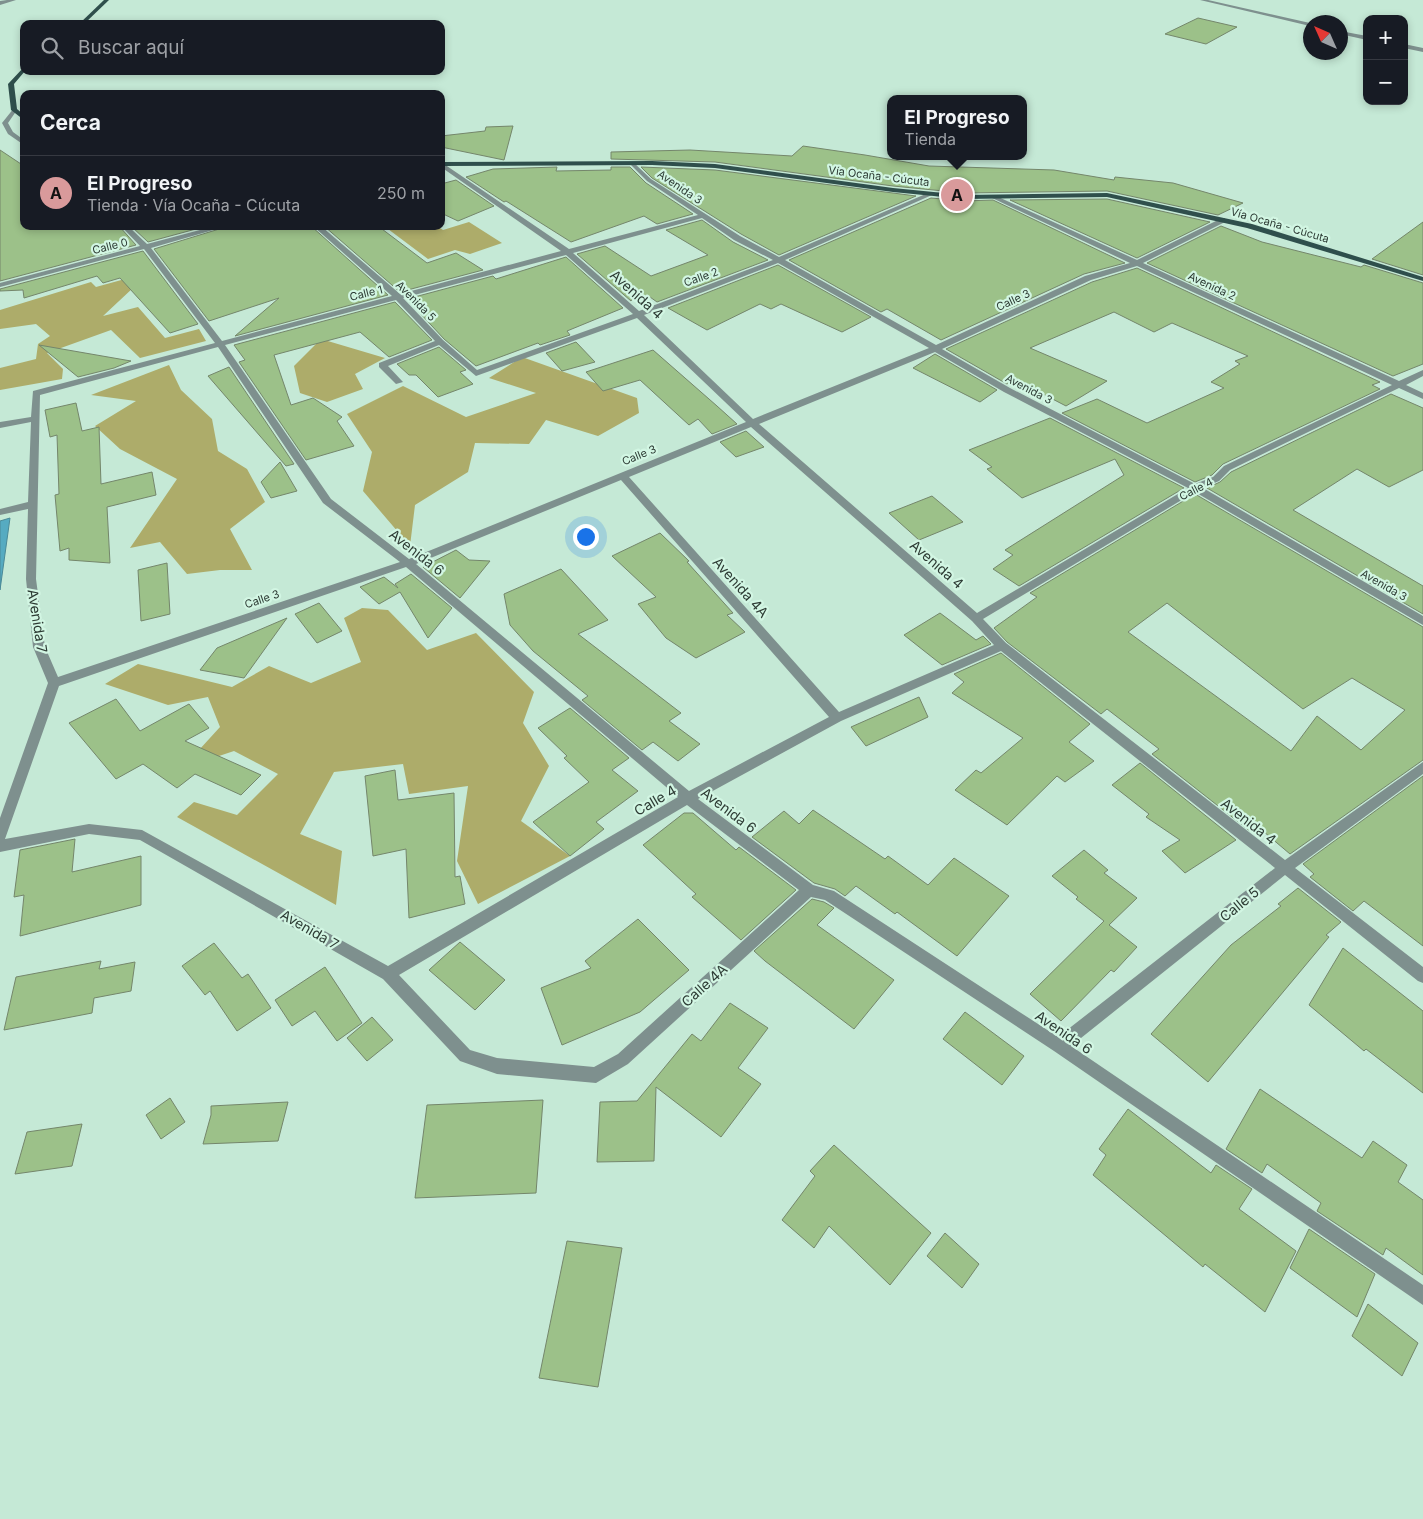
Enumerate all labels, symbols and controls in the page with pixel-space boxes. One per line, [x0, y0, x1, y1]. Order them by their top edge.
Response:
north arrow [1303, 15, 1348, 60]
map controls [1363, 15, 1408, 105]
button: + [1363, 15, 1408, 60]
search box [20, 20, 445, 75]
icon: search [38, 34, 66, 62]
text: Buscar aquí [78, 36, 184, 59]
button: − [1363, 60, 1408, 105]
popup [887, 95, 1027, 160]
text: El Progreso [904, 106, 1010, 129]
text: Cerca [40, 110, 101, 135]
text: Tienda [904, 129, 956, 149]
street label: Vía Ocaña - Cúcuta [828, 163, 930, 189]
street label: Avenida 3 [655, 167, 705, 207]
text: El Progreso [87, 172, 192, 195]
pin: A [941, 176, 973, 214]
text: A [50, 183, 62, 203]
text: 250 m [377, 183, 425, 203]
text: Tienda · Vía Ocaña - Cúcuta [87, 195, 300, 215]
street label: Vía Ocaña - Cúcuta [1229, 204, 1331, 246]
street label: Calle 0 [91, 235, 129, 257]
street label: Calle 2 [682, 264, 720, 290]
street label: Avenida 4 [607, 266, 667, 322]
street label: Avenida 2 [1186, 269, 1238, 303]
street label: Avenida 5 [393, 278, 439, 324]
street label: Calle 1 [348, 282, 384, 304]
street label: Calle 3 [994, 286, 1032, 314]
street label: Avenida 3 [1003, 371, 1055, 407]
street label: Calle 3 [620, 442, 658, 468]
street label: Calle 4 [1177, 475, 1215, 503]
your location [573, 524, 599, 550]
street label: Avenida 6 [386, 525, 448, 579]
street label: Avenida 4 [907, 536, 967, 592]
street label: Avenida 4A [710, 553, 773, 621]
street label: Avenida 3 [1358, 566, 1410, 604]
street label: Calle 3 [243, 586, 281, 611]
street label: Avenida 7 [25, 588, 51, 654]
street label: Calle 4 [631, 781, 679, 819]
street label: Avenida 6 [698, 784, 760, 836]
street label: Avenida 4 [1218, 794, 1280, 848]
street label: Calle 5 [1216, 883, 1262, 925]
street label: Avenida 7 [278, 906, 342, 953]
street label: Calle 4A [678, 960, 731, 1010]
street label: Avenida 6 [1032, 1007, 1096, 1057]

